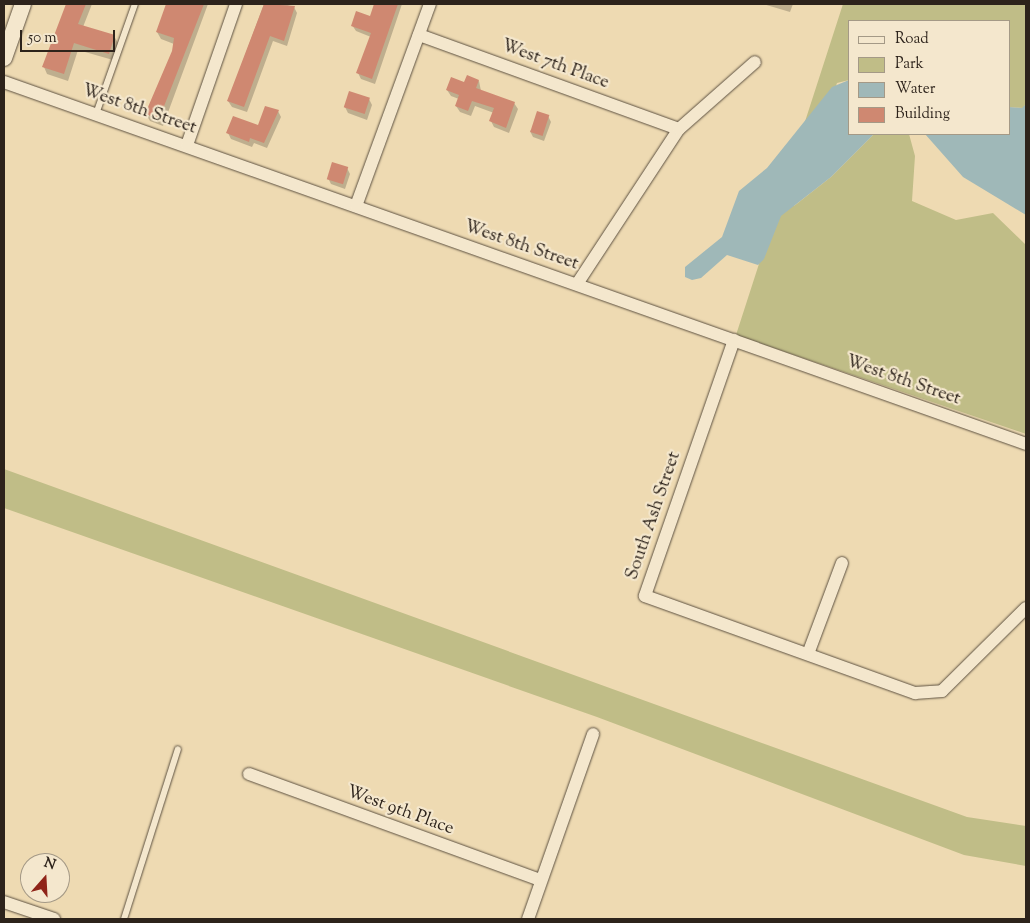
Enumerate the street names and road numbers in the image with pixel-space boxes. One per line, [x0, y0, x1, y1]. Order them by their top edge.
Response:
street label: West 7th Place [498, 36, 612, 94]
street label: West 8th Street [79, 80, 199, 140]
street label: West 8th Street [461, 216, 581, 276]
street label: West 8th Street [843, 351, 963, 411]
street label: South Ash Street [622, 449, 686, 583]
street label: West 9th Place [343, 782, 457, 840]

